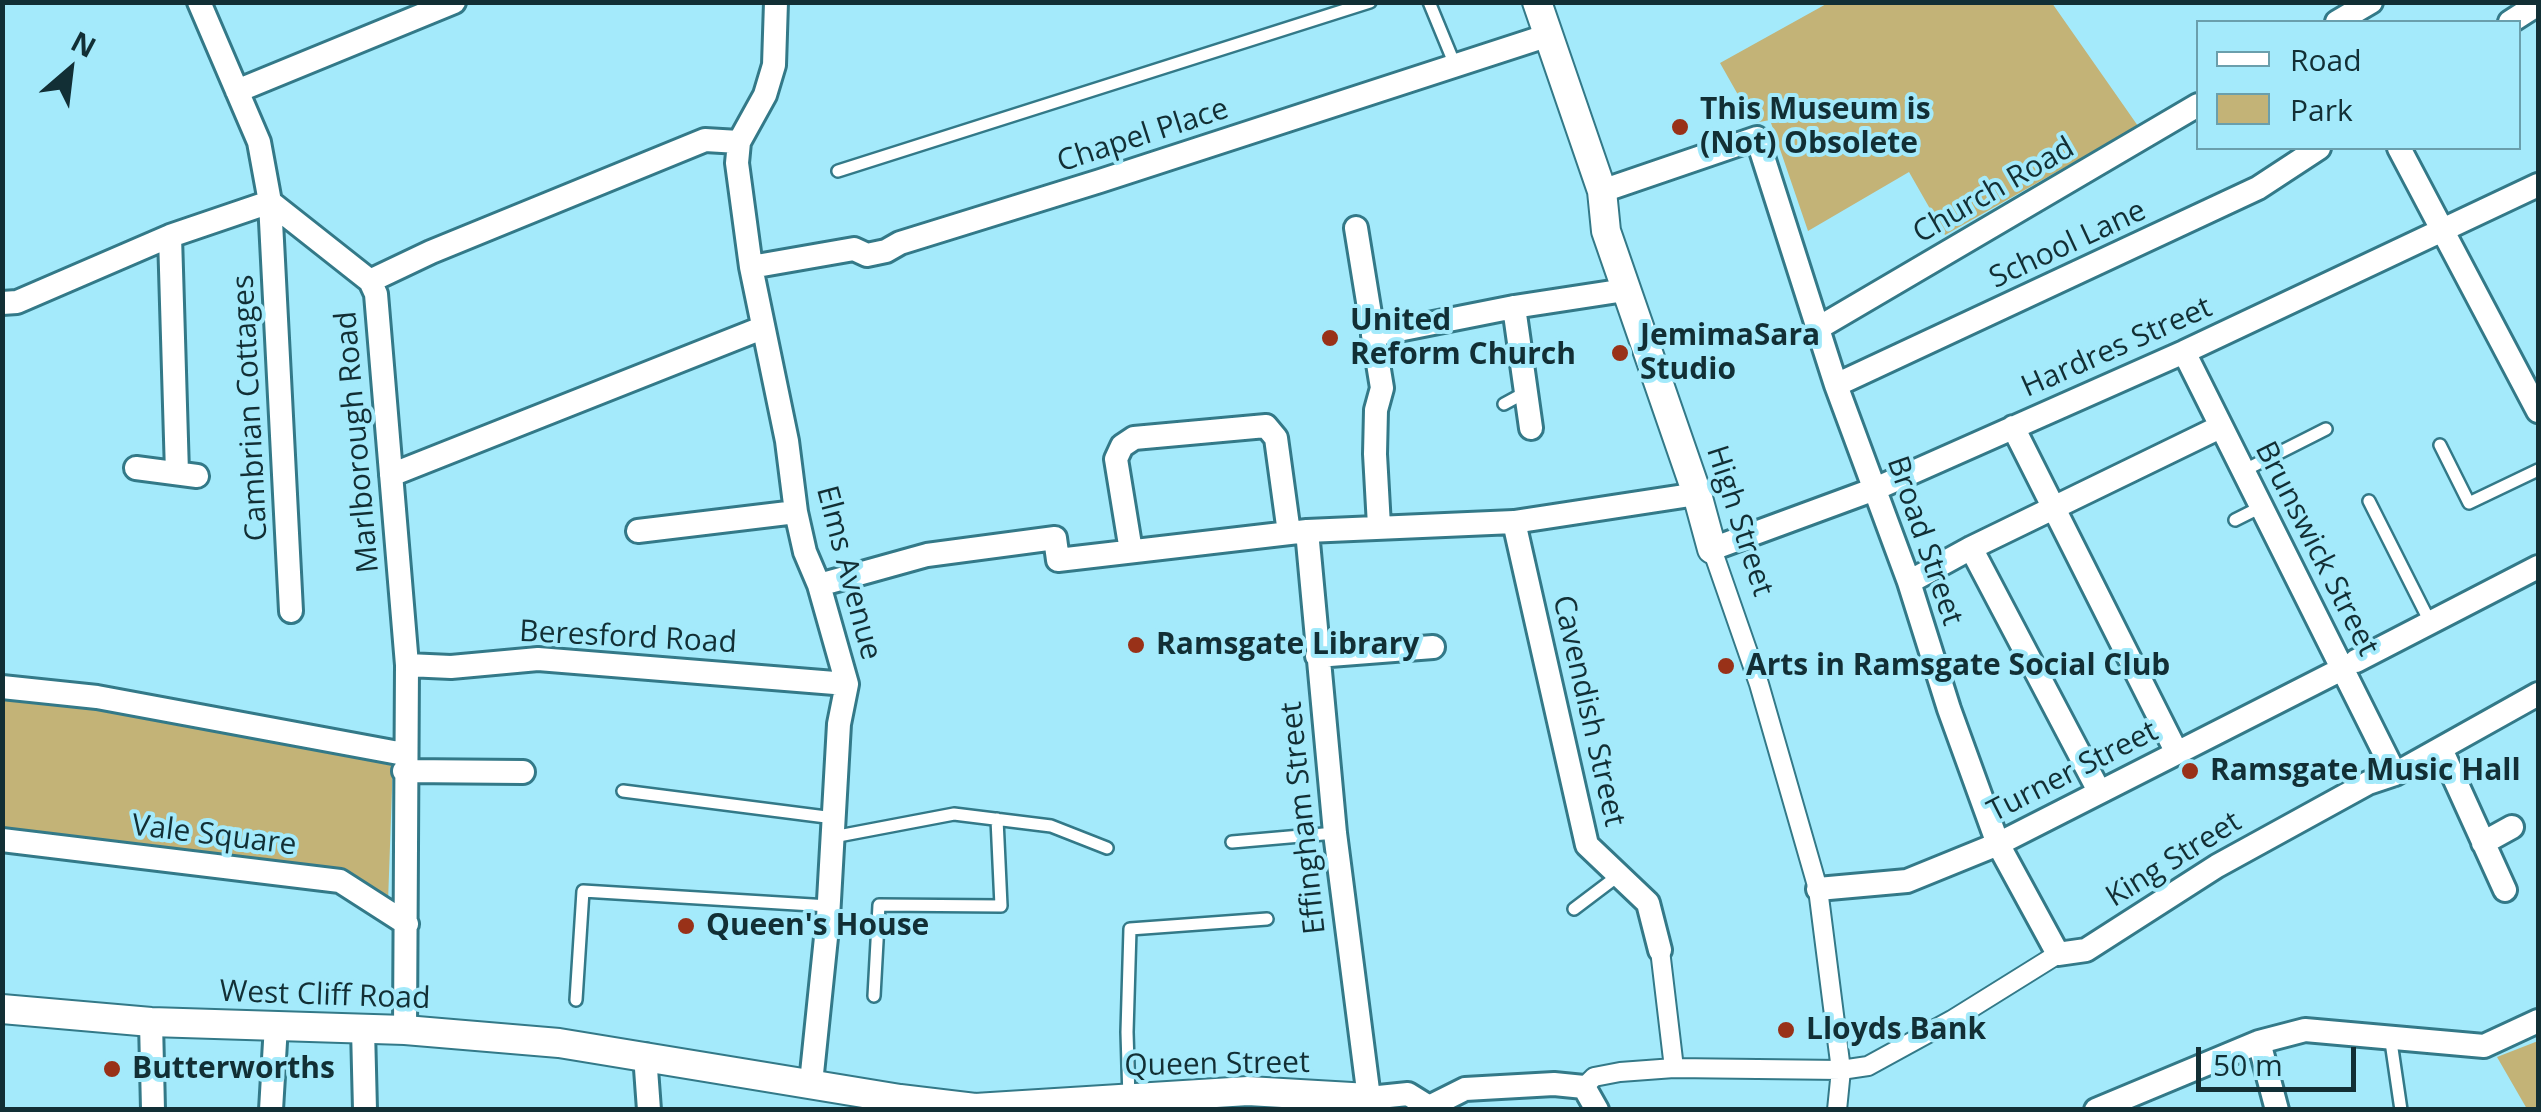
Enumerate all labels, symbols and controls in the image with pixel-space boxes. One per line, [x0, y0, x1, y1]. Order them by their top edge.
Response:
north arrow [20, 20, 120, 120]
legend [2196, 20, 2521, 150]
text: N [65, 21, 103, 66]
text: Road [2290, 39, 2362, 80]
text: Park [2290, 89, 2353, 130]
street label: Chapel Place [1053, 91, 1233, 181]
place label: This Museum is (Not) Obsolete [1700, 92, 1931, 162]
marker: This Museum is (Not) Obsolete [1669, 116, 1691, 138]
street label: Church Road [1907, 130, 2081, 252]
street label: School Lane [1984, 193, 2152, 297]
street label: Cambrian Cottages [226, 274, 276, 542]
street label: Hardres Street [2016, 290, 2218, 406]
place label: United Reform Church [1350, 303, 1576, 374]
street label: Marlborough Road [329, 310, 387, 574]
place label: JemimaSara Studio [1640, 318, 1820, 388]
marker: United Reform Church [1319, 327, 1341, 349]
marker: JemimaSara Studio [1609, 342, 1631, 364]
street label: Brunswick Street [2247, 436, 2385, 662]
street label: High Street [1698, 441, 1780, 601]
street label: Broad Street [1878, 452, 1970, 630]
street label: Elms Avenue [808, 482, 888, 664]
street label: Cavendish Street [1544, 592, 1632, 830]
street label: Beresford Road [518, 614, 738, 662]
place label: Ramsgate Library [1156, 627, 1419, 663]
marker: Ramsgate Library [1125, 634, 1147, 656]
place label: Arts in Ramsgate Social Club [1746, 648, 2170, 684]
marker: Arts in Ramsgate Social Club [1715, 655, 1737, 677]
street label: Effingham Street [1274, 700, 1334, 936]
street label: Turner Street [1982, 714, 2164, 830]
place label: Ramsgate Music Hall [2210, 753, 2521, 789]
marker: Ramsgate Music Hall [2179, 760, 2201, 782]
street label: King Street [2100, 804, 2248, 916]
street label: Vale Square [130, 808, 298, 864]
place label: Queen's House [706, 908, 929, 944]
marker: Queen's House [675, 915, 697, 937]
street label: West Cliff Road [219, 974, 431, 1018]
place label: Lloyds Bank [1806, 1012, 1986, 1048]
marker: Lloyds Bank [1775, 1019, 1797, 1041]
scale bar [2201, 1027, 2361, 1089]
text: 50 m [2213, 1044, 2283, 1085]
street label: Queen Street [1124, 1045, 1310, 1085]
place label: Butterworths [132, 1051, 335, 1087]
marker: Butterworths [101, 1058, 123, 1080]

